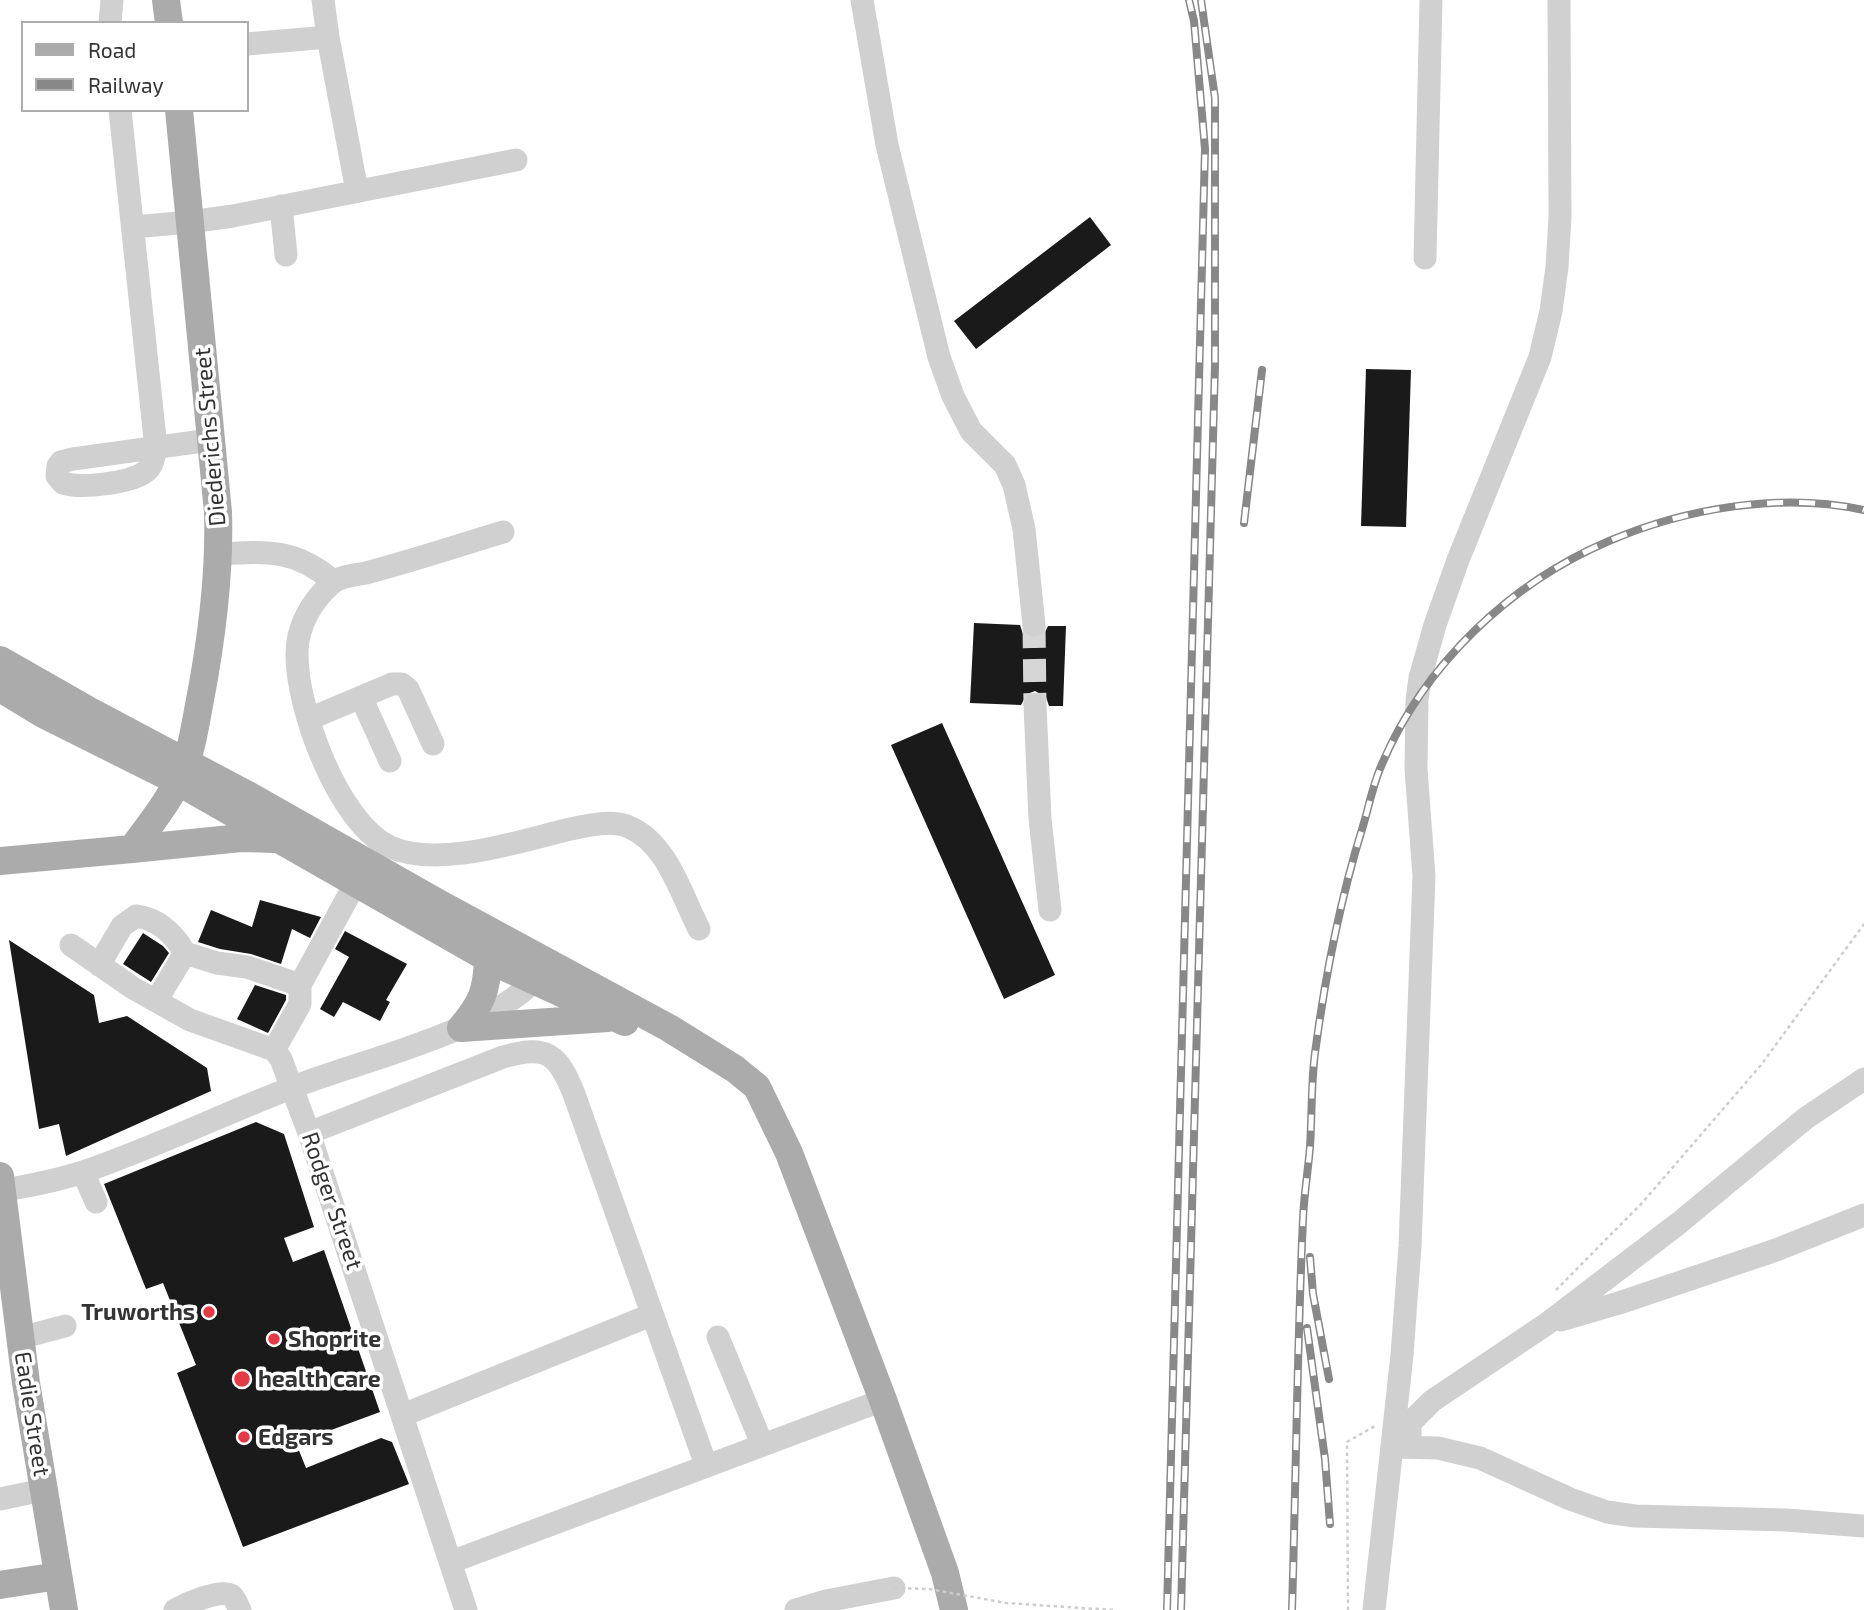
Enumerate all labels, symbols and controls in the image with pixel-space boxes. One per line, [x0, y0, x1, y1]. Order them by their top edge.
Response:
legend [21, 21, 248, 112]
text: Road [88, 37, 136, 62]
text: Railway [88, 72, 164, 97]
street label: Diederichs Street [188, 347, 232, 527]
street label: Rodger Street [296, 1129, 368, 1273]
place label: Truworths [81, 1298, 195, 1326]
marker: Truworths [201, 1304, 217, 1320]
place label: Shoprite [288, 1325, 381, 1353]
marker: Shoprite [266, 1331, 282, 1347]
street label: Eadie Street [9, 1350, 55, 1478]
place label: health care [258, 1365, 381, 1393]
marker: health care [232, 1369, 252, 1389]
place label: Edgars [258, 1423, 333, 1451]
marker: Edgars [236, 1429, 252, 1445]

